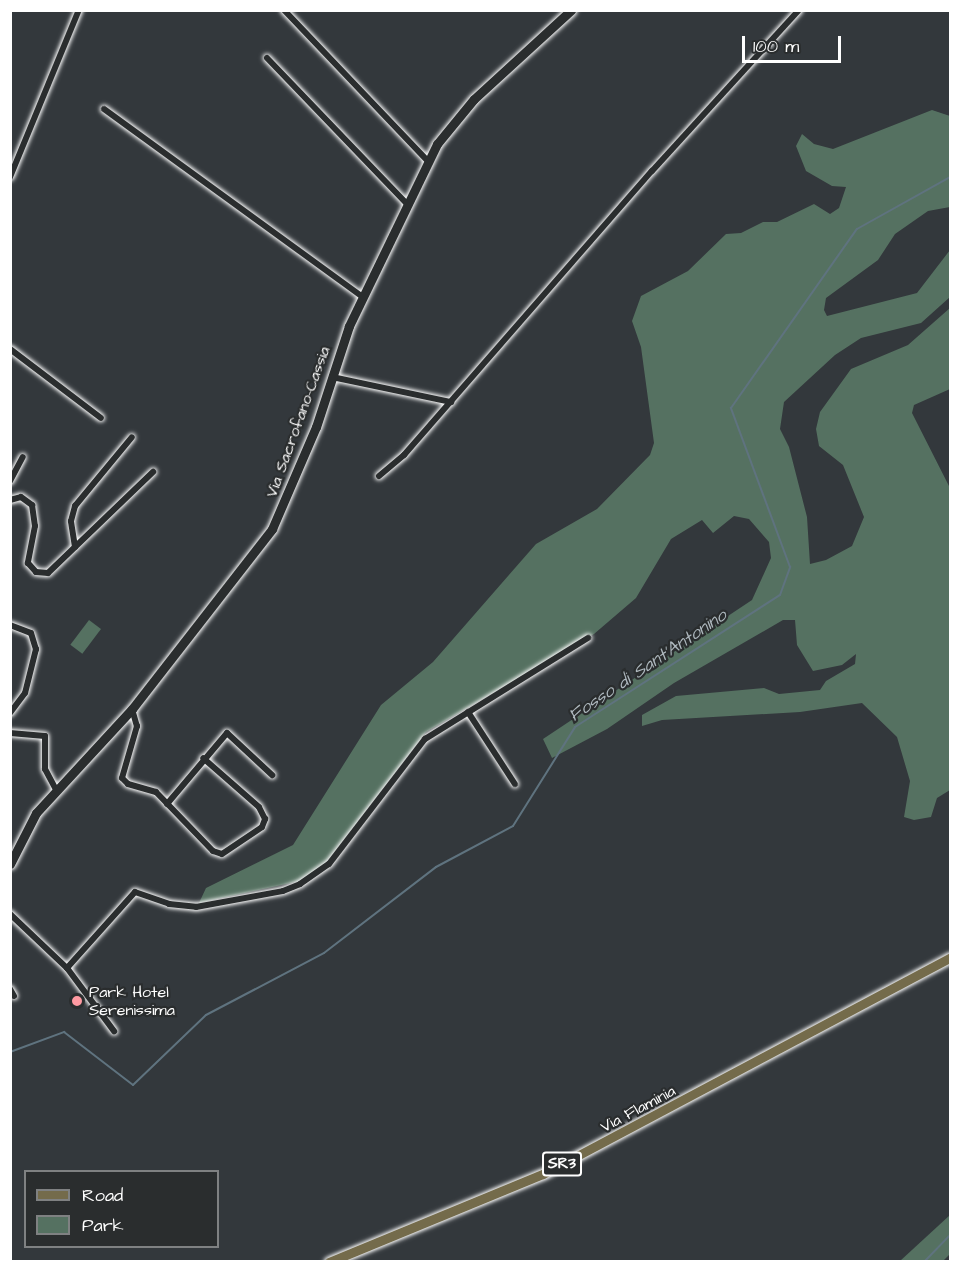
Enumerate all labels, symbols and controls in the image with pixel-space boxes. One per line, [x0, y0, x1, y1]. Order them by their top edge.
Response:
scale bar [745, 24, 844, 62]
text: 100 m [753, 34, 799, 59]
street label: Via Sacrofano-Cassia [262, 344, 334, 500]
water label: Fosso di Sant'Antonino [565, 605, 731, 727]
place label: Park Hotel Serenissima [89, 982, 175, 1020]
marker: Park Hotel Serenissima [70, 994, 84, 1008]
street label: Via Flaminia [597, 1081, 679, 1137]
road number: SR3 [541, 1152, 583, 1176]
legend [24, 1170, 219, 1248]
text: Road [82, 1183, 123, 1208]
text: Park [82, 1213, 124, 1238]

